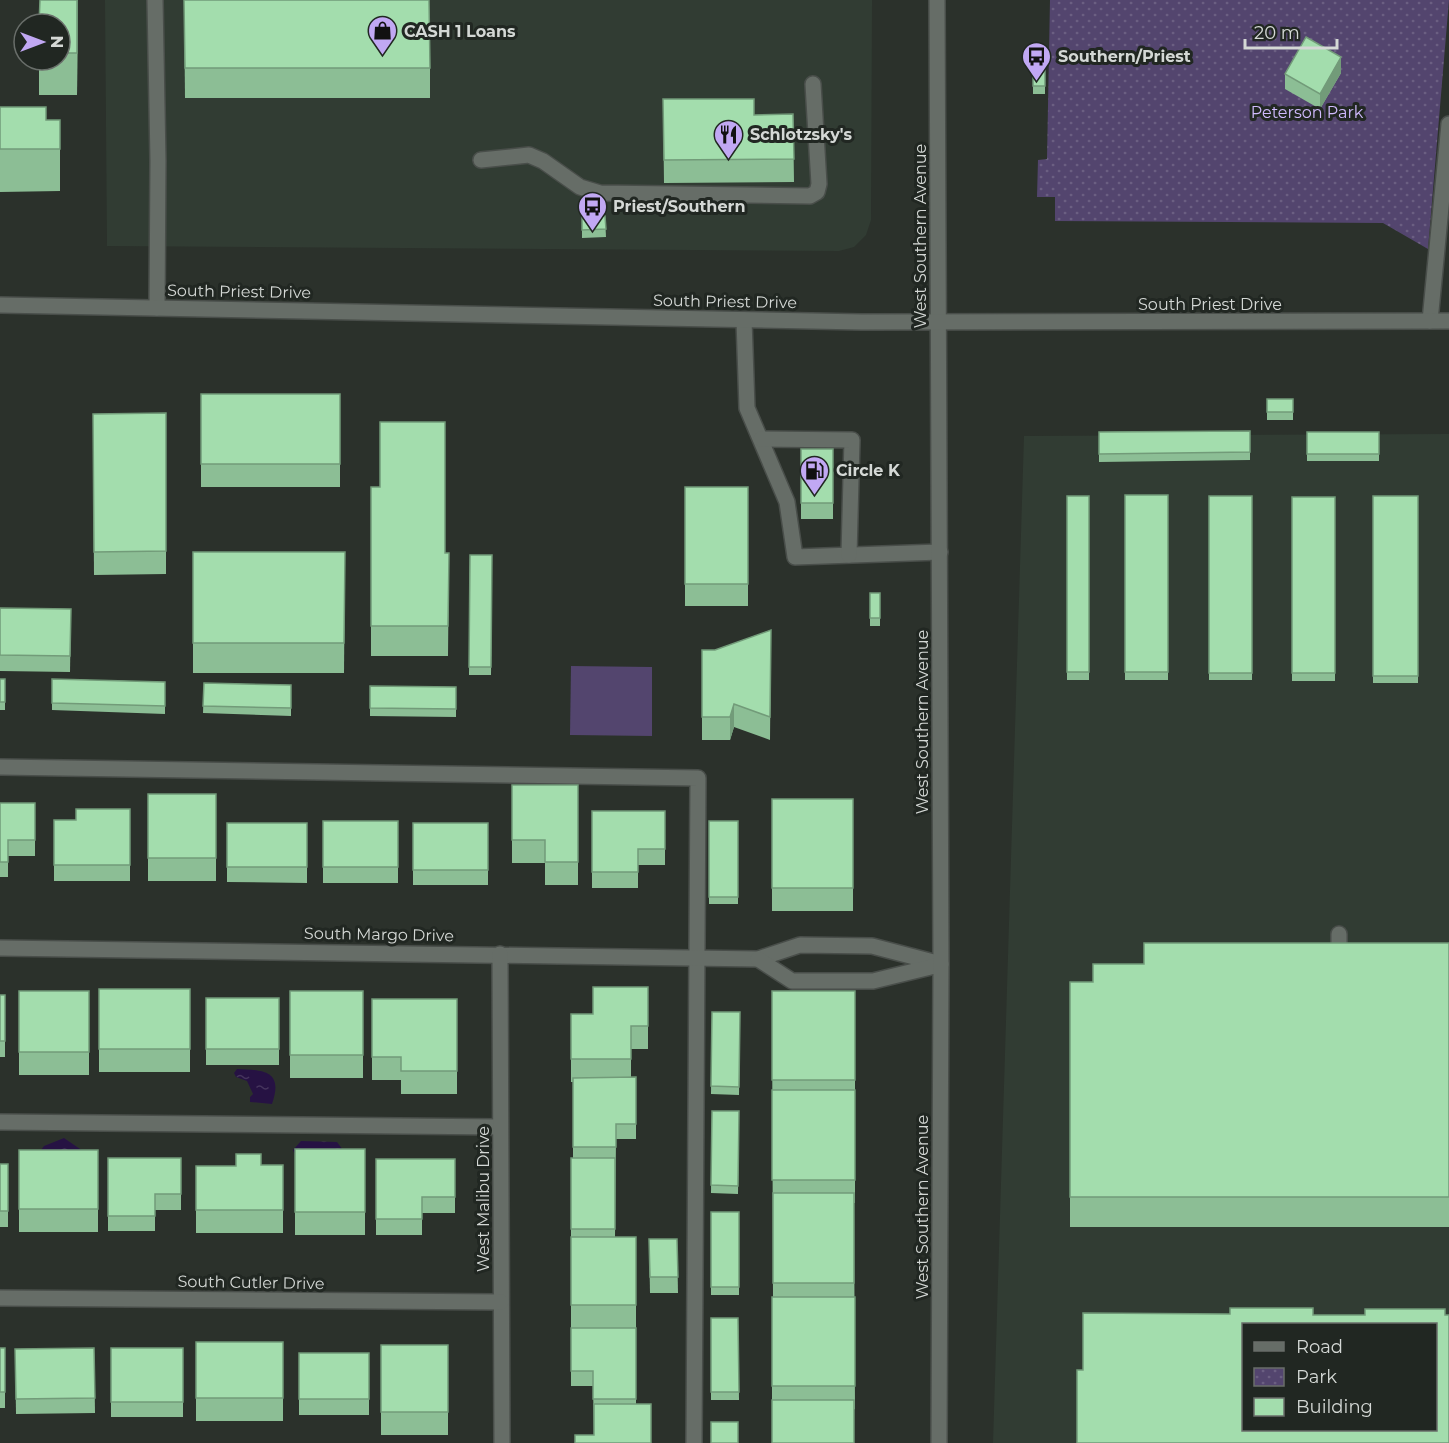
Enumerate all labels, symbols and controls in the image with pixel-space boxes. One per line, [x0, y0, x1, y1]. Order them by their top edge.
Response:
north arrow [12, 12, 72, 72]
scale bar [1245, 12, 1336, 50]
shop icon: CASH 1 Loans [367, 15, 399, 57]
place label: CASH 1 Loans [404, 22, 516, 41]
text: 20 m [1254, 22, 1300, 44]
text: N [47, 36, 66, 48]
bus stop icon: Southern/Priest [1021, 40, 1053, 82]
place label: Southern/Priest [1058, 47, 1191, 66]
park label: Peterson Park [1251, 103, 1364, 122]
restaurant icon: Schlotzsky's [713, 118, 745, 160]
place label: Schlotzsky's [750, 125, 852, 144]
street label: West Southern Avenue [911, 144, 930, 328]
bus stop icon: Priest/Southern [576, 190, 608, 232]
place label: Priest/Southern [613, 197, 745, 216]
street label: South Priest Drive [167, 281, 311, 302]
street label: South Priest Drive [653, 291, 797, 312]
street label: South Priest Drive [1138, 295, 1282, 314]
fuel station icon: Circle K [799, 454, 831, 496]
place label: Circle K [836, 461, 901, 480]
street label: West Southern Avenue [913, 630, 932, 814]
street label: South Margo Drive [304, 924, 454, 945]
street label: West Southern Avenue [913, 1115, 932, 1299]
street label: West Malibu Drive [474, 1126, 493, 1272]
street label: South Cutler Drive [177, 1272, 325, 1293]
legend [1242, 1323, 1437, 1431]
text: Road [1296, 1336, 1343, 1358]
text: Park [1296, 1366, 1337, 1388]
text: Building [1296, 1396, 1373, 1418]

